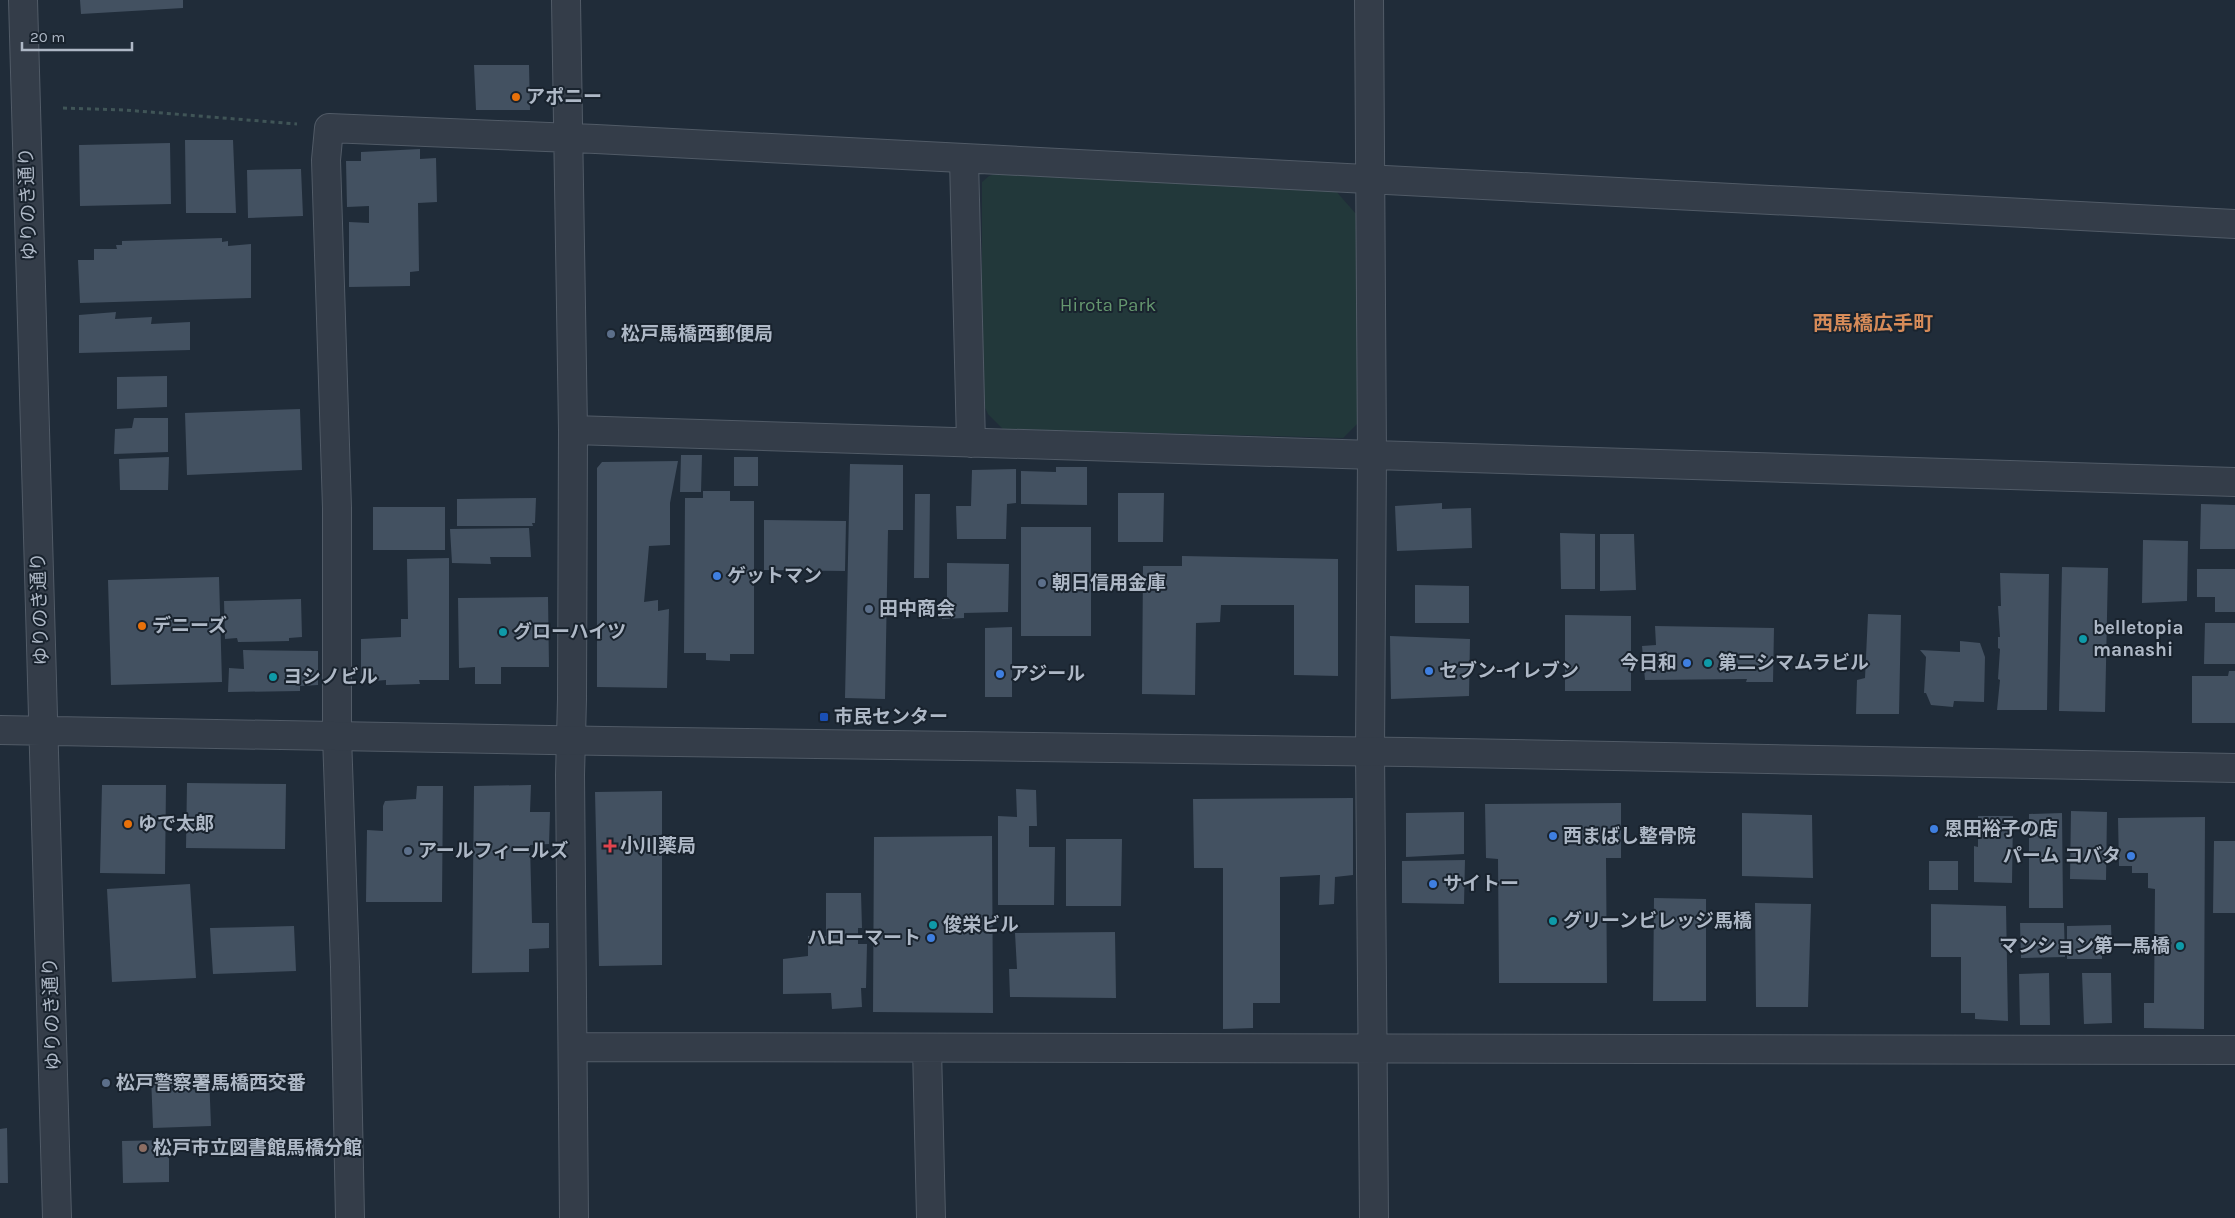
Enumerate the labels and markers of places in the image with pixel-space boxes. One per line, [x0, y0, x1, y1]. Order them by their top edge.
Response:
place label: アポニー [526, 86, 602, 108]
marker: アポニー [510, 91, 522, 103]
place label: 松戸馬橋西郵便局 [621, 323, 773, 345]
marker: 松戸馬橋西郵便局 [605, 328, 617, 340]
place label: ゲットマン [727, 565, 822, 587]
marker: ゲットマン [711, 570, 723, 582]
place label: 朝日信用金庫 [1052, 572, 1166, 594]
marker: 朝日信用金庫 [1036, 577, 1048, 589]
place label: 田中商会 [879, 598, 955, 620]
marker: 田中商会 [863, 603, 875, 615]
place label: デニーズ [152, 615, 227, 637]
place label: belletopia manashi [2093, 617, 2184, 661]
marker: デニーズ [136, 620, 148, 632]
place label: グローハイツ [513, 621, 626, 643]
marker: グローハイツ [497, 626, 509, 638]
marker: belletopia manashi [2077, 633, 2089, 645]
place label: 今日和 [1620, 652, 1677, 674]
place label: 第二シマムラビル [1718, 652, 1869, 674]
marker: 今日和 [1681, 657, 1693, 669]
marker: 第二シマムラビル [1702, 657, 1714, 669]
place label: セブン-イレブン [1439, 660, 1579, 682]
place label: アジール [1010, 663, 1085, 685]
marker: セブン-イレブン [1423, 665, 1435, 677]
place label: ヨシノビル [283, 666, 378, 688]
marker: アジール [994, 668, 1006, 680]
marker: ヨシノビル [267, 671, 279, 683]
place label: 市民センター [834, 706, 948, 728]
marker: 市民センター [818, 711, 830, 723]
place label: ゆで太郎 [138, 813, 214, 835]
marker: ゆで太郎 [122, 818, 134, 830]
place label: 恩田裕子の店 [1944, 818, 2058, 840]
marker: 恩田裕子の店 [1928, 823, 1940, 835]
place label: 西まばし整骨院 [1563, 825, 1696, 847]
marker: 西まばし整骨院 [1547, 830, 1559, 842]
place label: 小川薬局 [620, 835, 696, 857]
place label: アールフィールズ [418, 840, 568, 862]
marker: 小川薬局 [604, 840, 616, 852]
marker: アールフィールズ [402, 845, 414, 857]
place label: パーム コバタ [2003, 845, 2121, 867]
marker: パーム コバタ [2125, 850, 2137, 862]
place label: サイトー [1443, 873, 1519, 895]
marker: サイトー [1427, 878, 1439, 890]
place label: グリーンビレッジ馬橋 [1563, 910, 1752, 932]
place label: 俊栄ビル [943, 914, 1019, 936]
marker: グリーンビレッジ馬橋 [1547, 915, 1559, 927]
marker: 俊栄ビル [927, 919, 939, 931]
place label: ハローマート [807, 927, 921, 949]
marker: ハローマート [925, 932, 937, 944]
place label: マンション第一馬橋 [1999, 935, 2170, 957]
marker: マンション第一馬橋 [2174, 940, 2186, 952]
place label: 松戸警察署馬橋西交番 [116, 1072, 306, 1094]
marker: 松戸警察署馬橋西交番 [100, 1077, 112, 1089]
place label: 松戸市立図書館馬橋分館 [153, 1137, 362, 1159]
marker: 松戸市立図書館馬橋分館 [137, 1142, 149, 1154]

